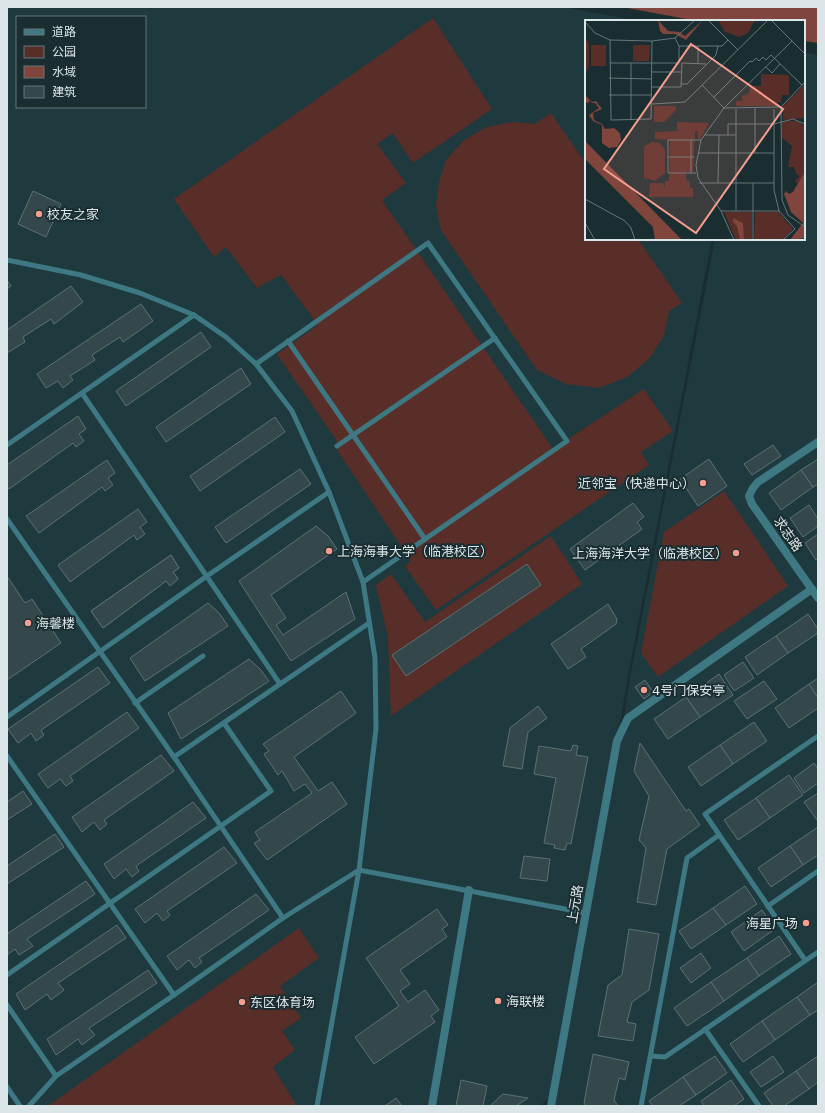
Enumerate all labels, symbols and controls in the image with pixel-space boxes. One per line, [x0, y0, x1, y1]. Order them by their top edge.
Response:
legend [16, 16, 146, 108]
inset map [585, 20, 805, 240]
text: 道路 [52, 25, 76, 39]
text: 公园 [52, 45, 76, 59]
text: 水域 [52, 65, 76, 79]
text: 建筑 [52, 85, 76, 99]
place label: 校友之家 [47, 207, 99, 222]
marker: 校友之家 [34, 209, 44, 219]
place label: 近邻宝（快递中心） [578, 476, 695, 491]
marker: 近邻宝（快递中心） [698, 478, 708, 488]
street label: 求志路 [771, 514, 805, 554]
place label: 上海海事大学（临港校区） [337, 544, 493, 559]
marker: 上海海事大学（临港校区） [324, 546, 334, 556]
place label: 上海海洋大学（临港校区） [572, 546, 728, 561]
marker: 上海海洋大学（临港校区） [731, 548, 741, 558]
place label: 海馨楼 [36, 616, 75, 631]
marker: 海馨楼 [23, 618, 33, 628]
place label: 4号门保安亭 [652, 683, 725, 698]
marker: 4号门保安亭 [639, 685, 649, 695]
street label: 上元路 [564, 883, 586, 925]
place label: 海星广场 [746, 916, 798, 931]
marker: 海星广场 [801, 918, 811, 928]
place label: 海联楼 [506, 994, 545, 1009]
place label: 东区体育场 [250, 995, 315, 1010]
marker: 海联楼 [493, 996, 503, 1006]
marker: 东区体育场 [237, 997, 247, 1007]

